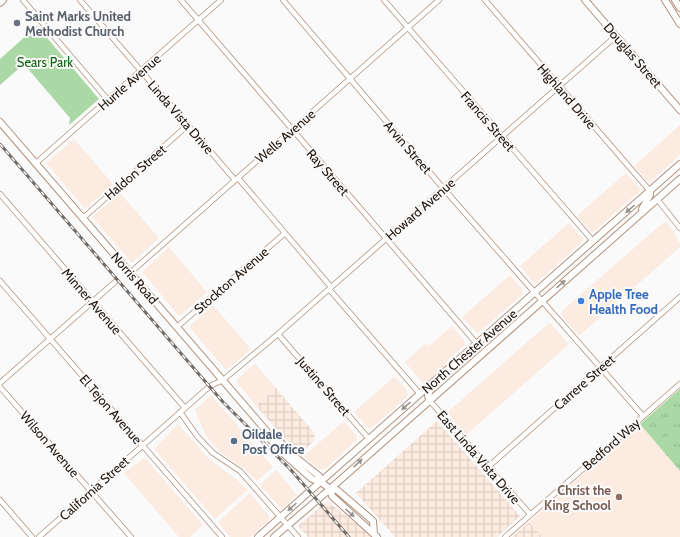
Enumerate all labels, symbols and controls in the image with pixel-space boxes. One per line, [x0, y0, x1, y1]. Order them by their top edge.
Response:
place label: Saint Marks United Methodist Church [25, 8, 131, 39]
marker: Saint Marks United Methodist Church [12, 18, 22, 28]
street label: Douglas Street [600, 19, 666, 91]
street label: Hurrle Avenue [94, 50, 164, 114]
park label: Sears Park [17, 54, 73, 70]
street label: Highland Drive [534, 60, 600, 132]
street label: Linda Vista Drive [145, 77, 218, 157]
street label: Francis Street [458, 88, 519, 155]
street label: Wells Avenue [252, 105, 318, 166]
street label: Arvin Street [381, 117, 436, 177]
street label: Haldon Street [101, 141, 169, 203]
street label: Ray Street [303, 145, 353, 199]
street label: Howard Avenue [382, 174, 458, 244]
one-way arrow [625, 204, 635, 213]
street label: Stockton Avenue [190, 243, 272, 317]
street label: Norris Road [108, 249, 162, 307]
street label: Minner Avenue [59, 265, 125, 338]
one-way arrow [556, 280, 565, 289]
place label: Apple Tree Health Food [589, 286, 658, 317]
marker: Apple Tree Health Food [576, 296, 586, 306]
street label: North Chester Avenue [418, 305, 520, 397]
street label: Carrere Street [550, 351, 618, 413]
street label: Justine Street [293, 353, 354, 419]
street label: El Tejon Avenue [76, 371, 146, 448]
one-way arrow [401, 401, 412, 410]
street label: East Linda Vista Drive [434, 407, 524, 507]
street label: Wilson Avenue [17, 408, 83, 480]
street label: Bedford Way [579, 414, 644, 473]
place label: Oildale Post Office [242, 426, 305, 457]
marker: Oildale Post Office [229, 436, 239, 446]
street label: California Street [56, 452, 133, 523]
one-way arrow [354, 459, 363, 468]
place label: Christ the King School [544, 482, 612, 513]
marker: Christ the King School [614, 492, 624, 502]
one-way arrow [287, 502, 296, 511]
one-way arrow [345, 508, 355, 517]

